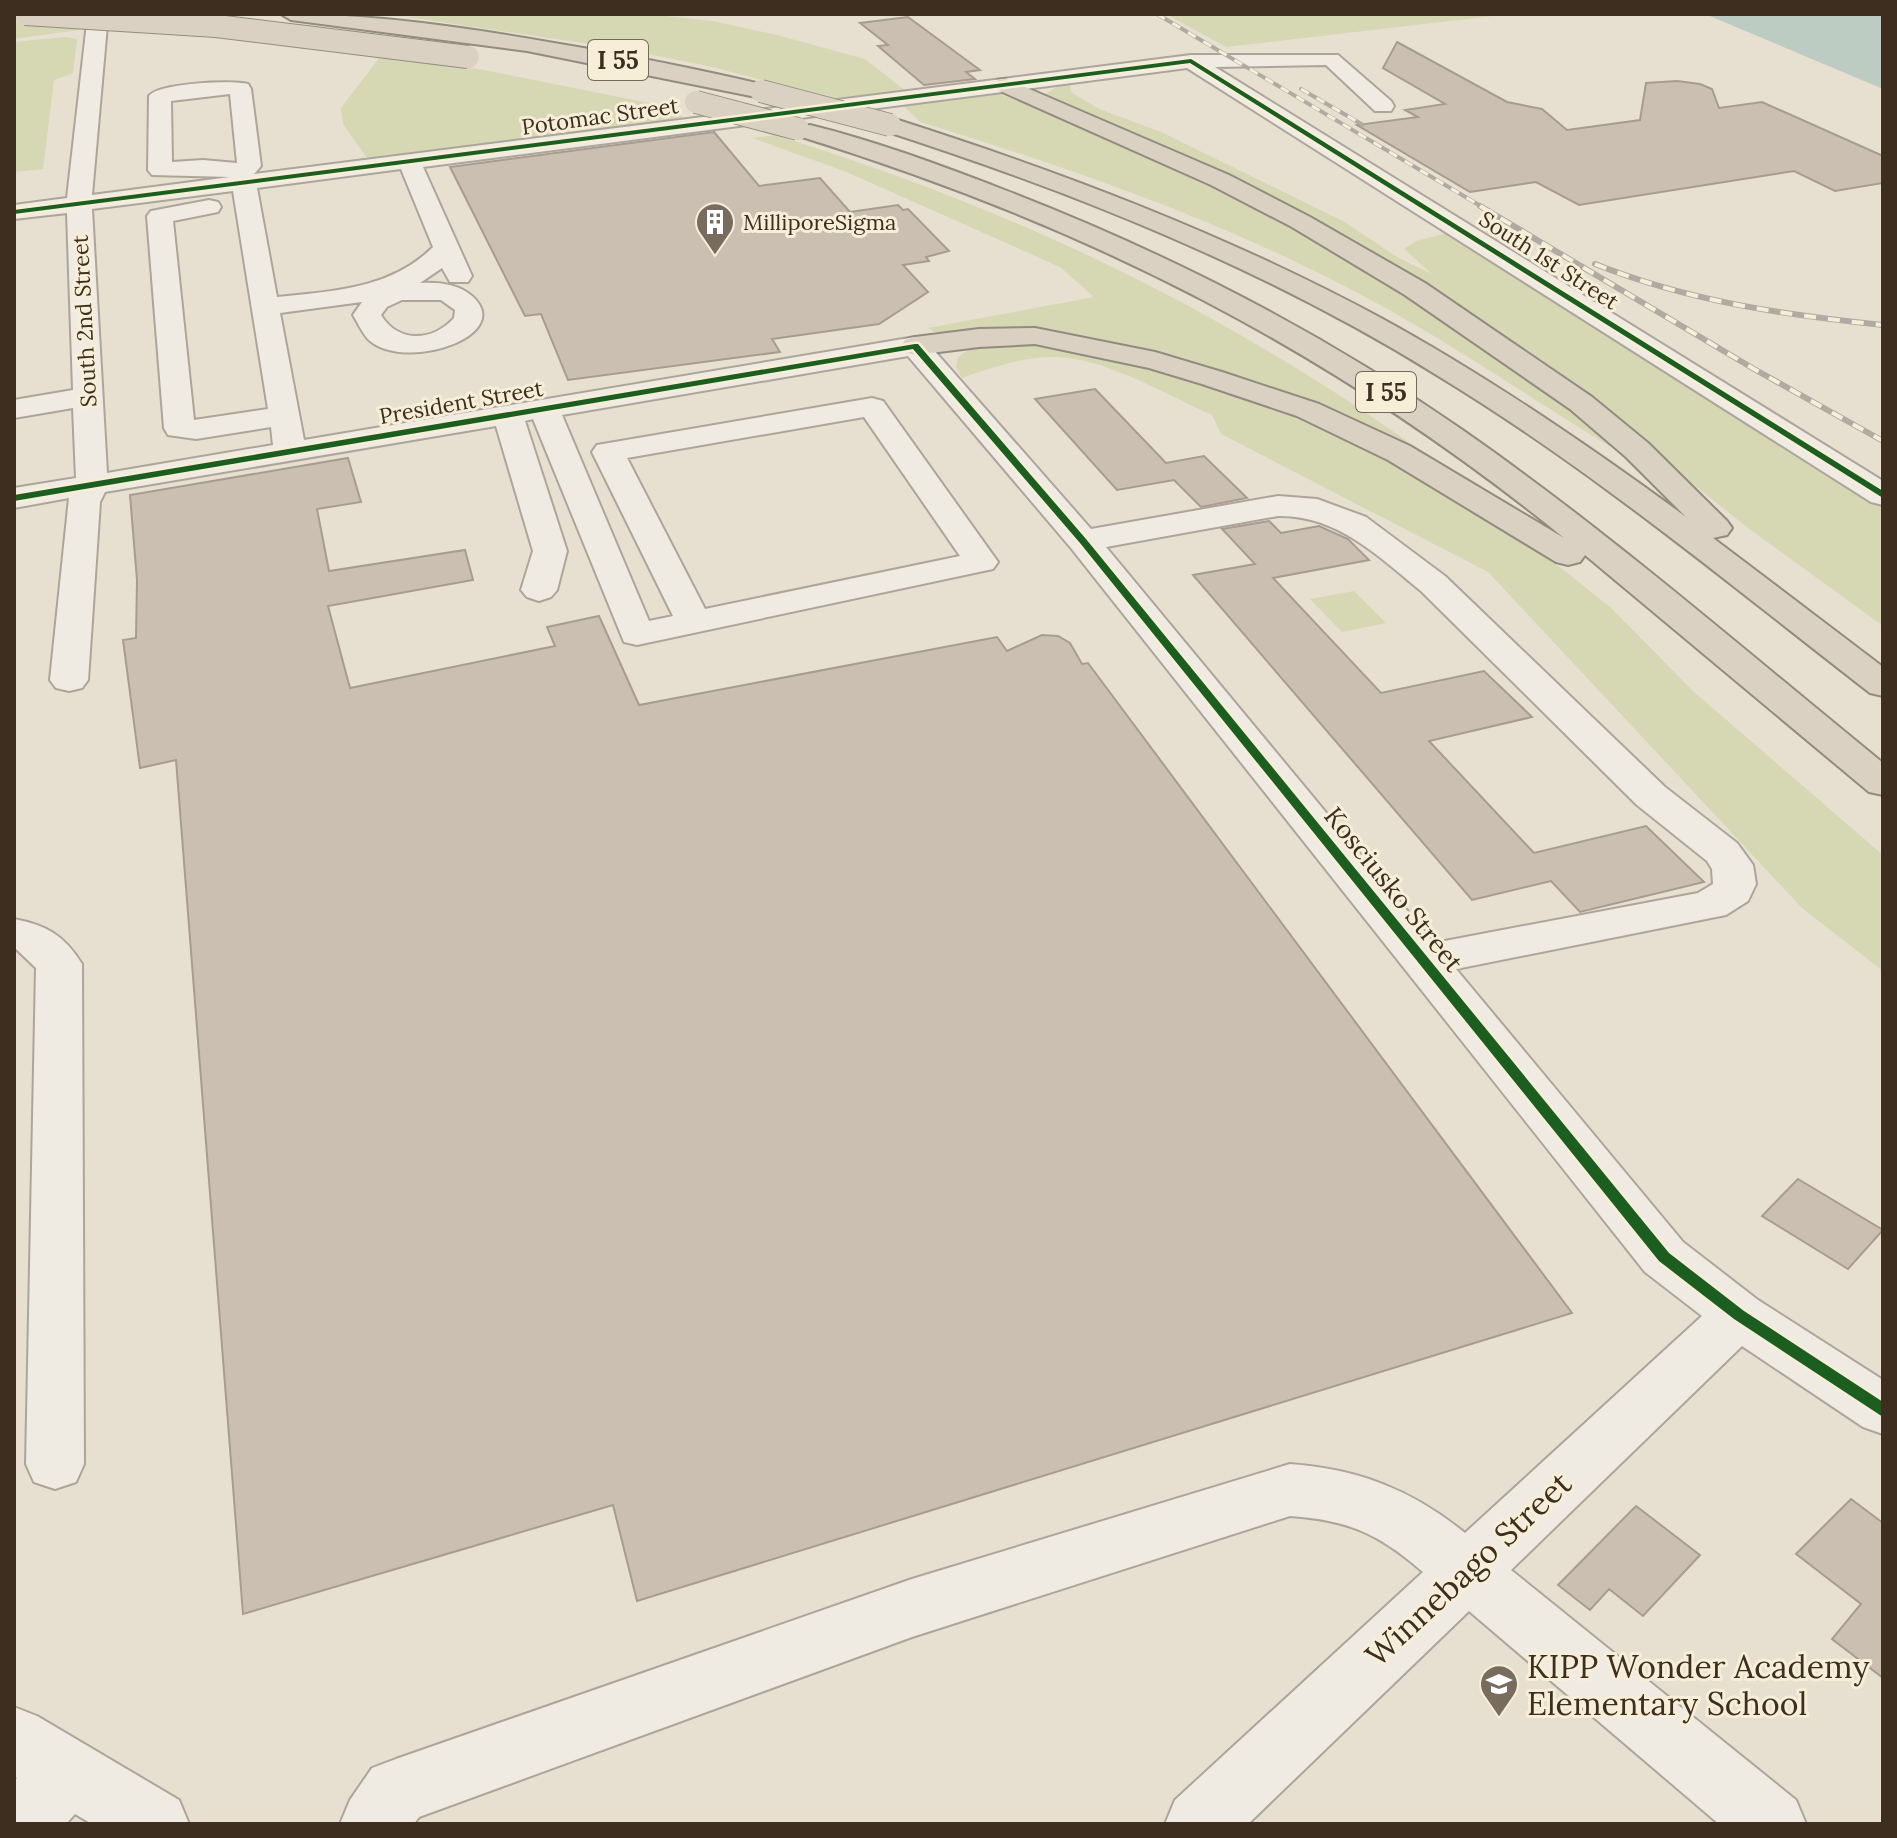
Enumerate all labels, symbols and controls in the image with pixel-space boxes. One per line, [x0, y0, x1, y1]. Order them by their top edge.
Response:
road number: I 55 [588, 40, 648, 80]
street label: Potomac Street [520, 91, 681, 141]
building icon: MilliporeSigma [694, 201, 736, 256]
street label: South 1st Street [1474, 204, 1624, 316]
place label: MilliporeSigma [743, 208, 896, 236]
street label: South 2nd Street [65, 234, 102, 408]
road number: I 55 [1356, 372, 1416, 412]
street label: President Street [377, 374, 546, 430]
street label: Kosciusko Street [1317, 800, 1471, 978]
street label: Winnebago Street [1356, 1463, 1580, 1675]
place label: KIPP Wonder Academy Elementary School [1527, 1646, 1869, 1724]
school or university icon: KIPP Wonder Academy Elementary School [1478, 1663, 1520, 1718]

